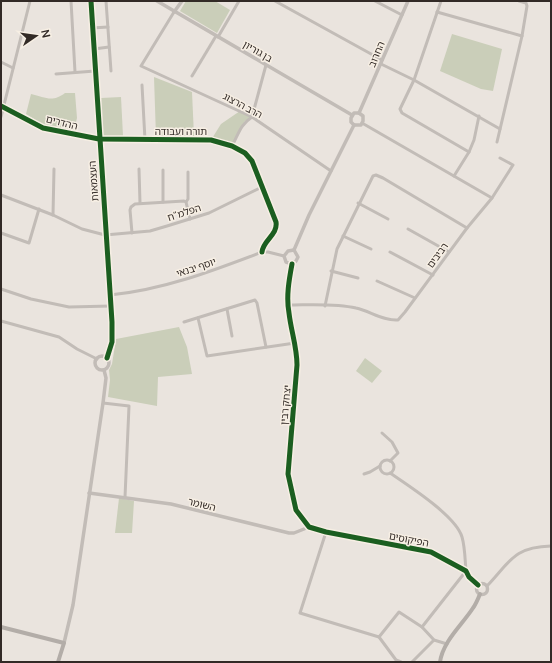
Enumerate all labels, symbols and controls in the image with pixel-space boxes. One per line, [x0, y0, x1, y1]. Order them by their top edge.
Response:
north arrow [16, 16, 56, 56]
text: N [38, 28, 54, 39]
street label: בן גוריון [241, 37, 276, 65]
street label: החרוב [364, 39, 388, 69]
street label: הרב הרצוג [221, 89, 265, 121]
street label: ההדרים [45, 111, 79, 133]
street label: תורה ועבודה [155, 124, 207, 138]
street label: העצמאות [85, 160, 101, 202]
street label: הפלמ"ח [165, 200, 203, 224]
street label: רביבים [423, 240, 451, 270]
street label: יוסף יבנאי [174, 254, 218, 280]
street label: יצחק רבין [276, 384, 294, 426]
street label: השומר [187, 494, 217, 514]
street label: הפיקוסים [388, 528, 430, 550]

